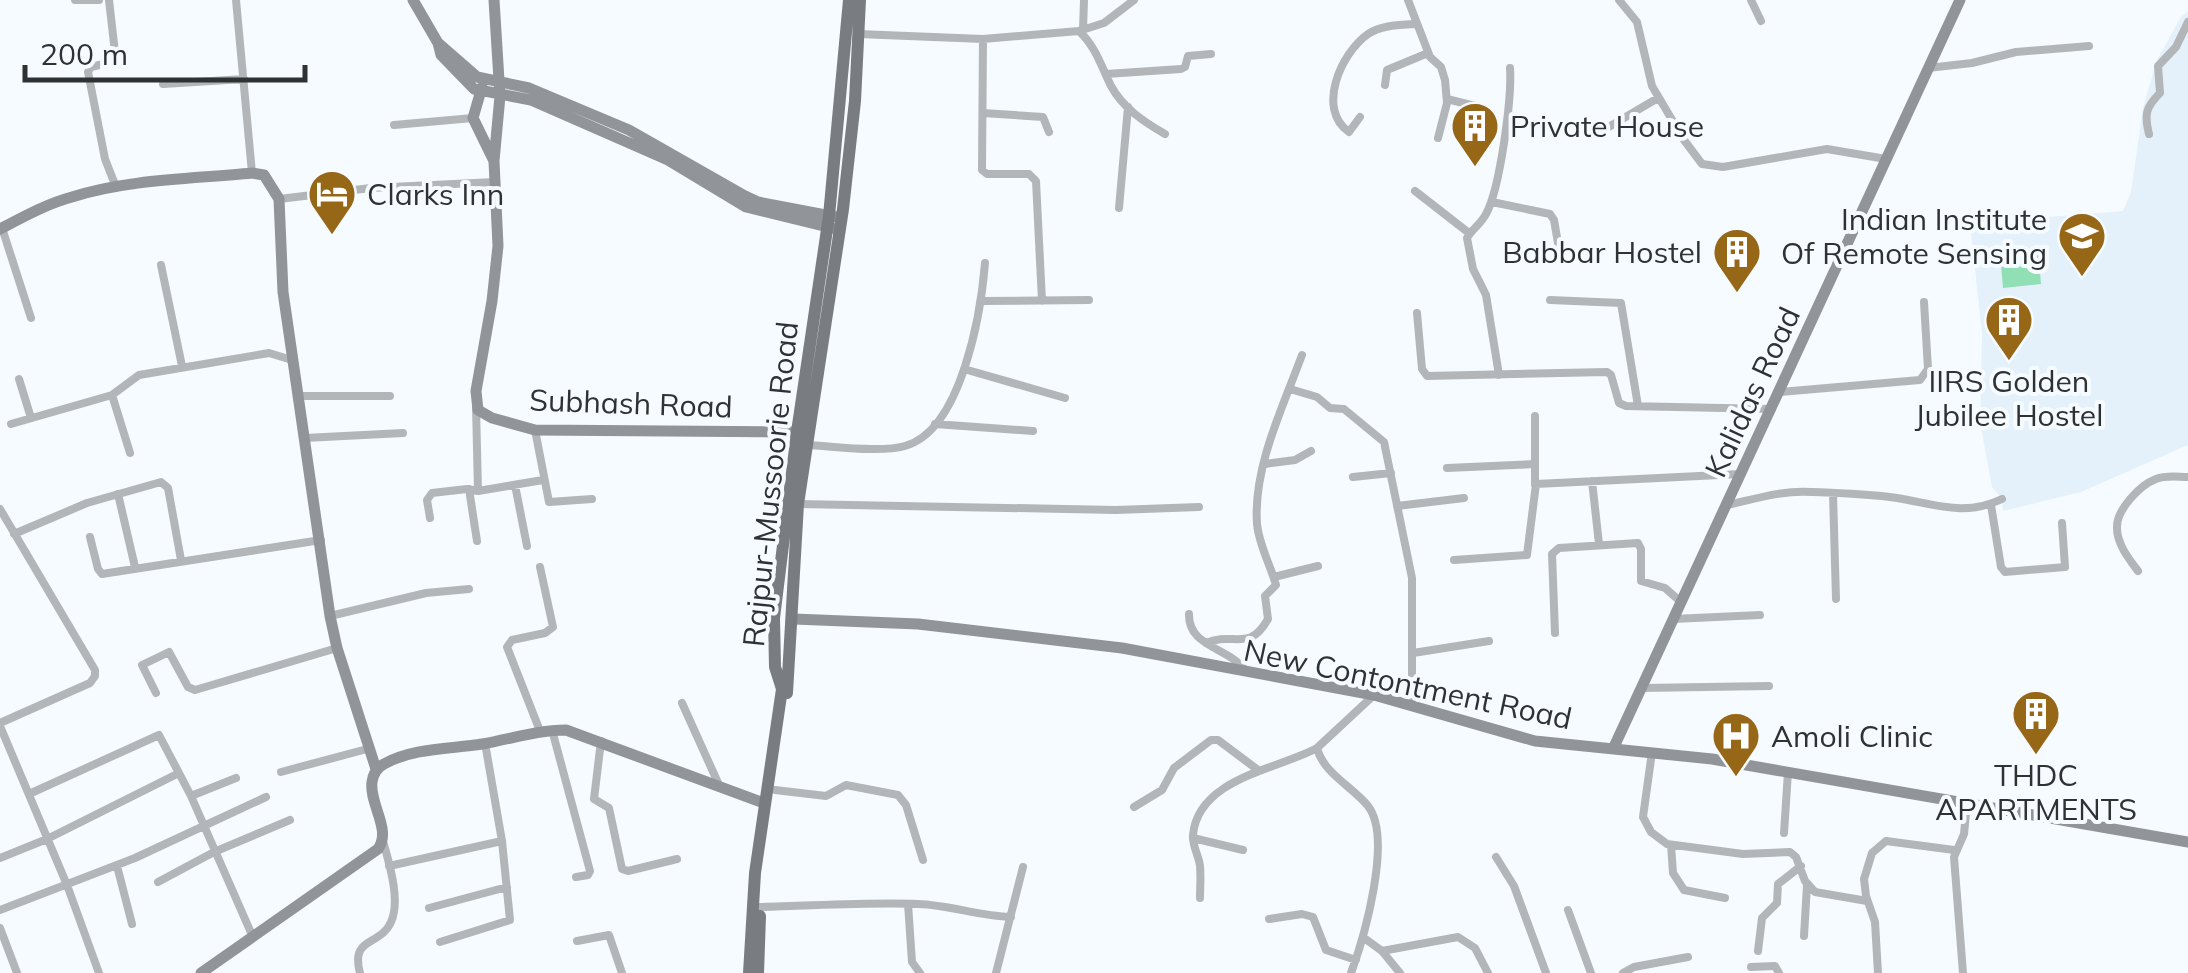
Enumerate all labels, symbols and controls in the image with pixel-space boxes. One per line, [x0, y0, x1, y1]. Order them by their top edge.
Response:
scale bar [25, 20, 305, 82]
text: 200 m [40, 35, 128, 73]
building icon: Private House [1449, 100, 1501, 168]
place label: Private House [1510, 107, 1704, 145]
hotel icon: Clarks Inn [306, 168, 358, 236]
place label: Clarks Inn [367, 175, 504, 213]
place label: Indian Institute Of Remote Sensing [1781, 200, 2047, 272]
school or university icon: Indian Institute Of Remote Sensing [2056, 210, 2108, 278]
building icon: Babbar Hostel [1711, 226, 1763, 294]
place label: Babbar Hostel [1502, 233, 1702, 271]
building icon: IIRS Golden Jubilee Hostel [1983, 294, 2035, 362]
street label: Kalidas Road [1696, 301, 1808, 483]
street label: Rajpur-Mussoorie Road [734, 319, 806, 649]
place label: IIRS Golden Jubilee Hostel [1915, 362, 2103, 434]
street label: Subhash Road [529, 380, 733, 426]
street label: New Contontment Road [1241, 631, 1575, 737]
building icon: THDC APARTMENTS [2010, 688, 2062, 756]
hospital icon: Amoli Clinic [1710, 710, 1762, 778]
place label: Amoli Clinic [1771, 717, 1933, 755]
place label: THDC APARTMENTS [1935, 756, 2137, 828]

